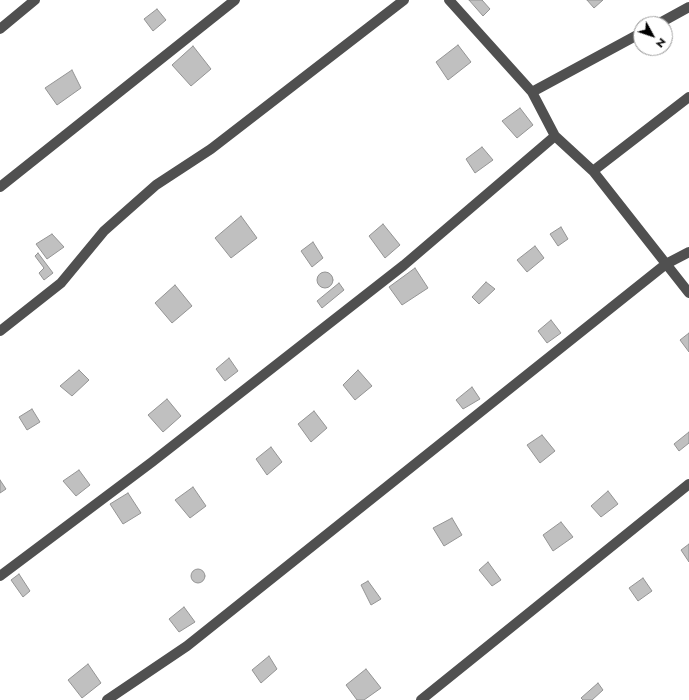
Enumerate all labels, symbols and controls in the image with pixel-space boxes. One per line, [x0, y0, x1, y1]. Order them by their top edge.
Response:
north arrow [633, 16, 673, 56]
text: N [652, 35, 670, 52]

